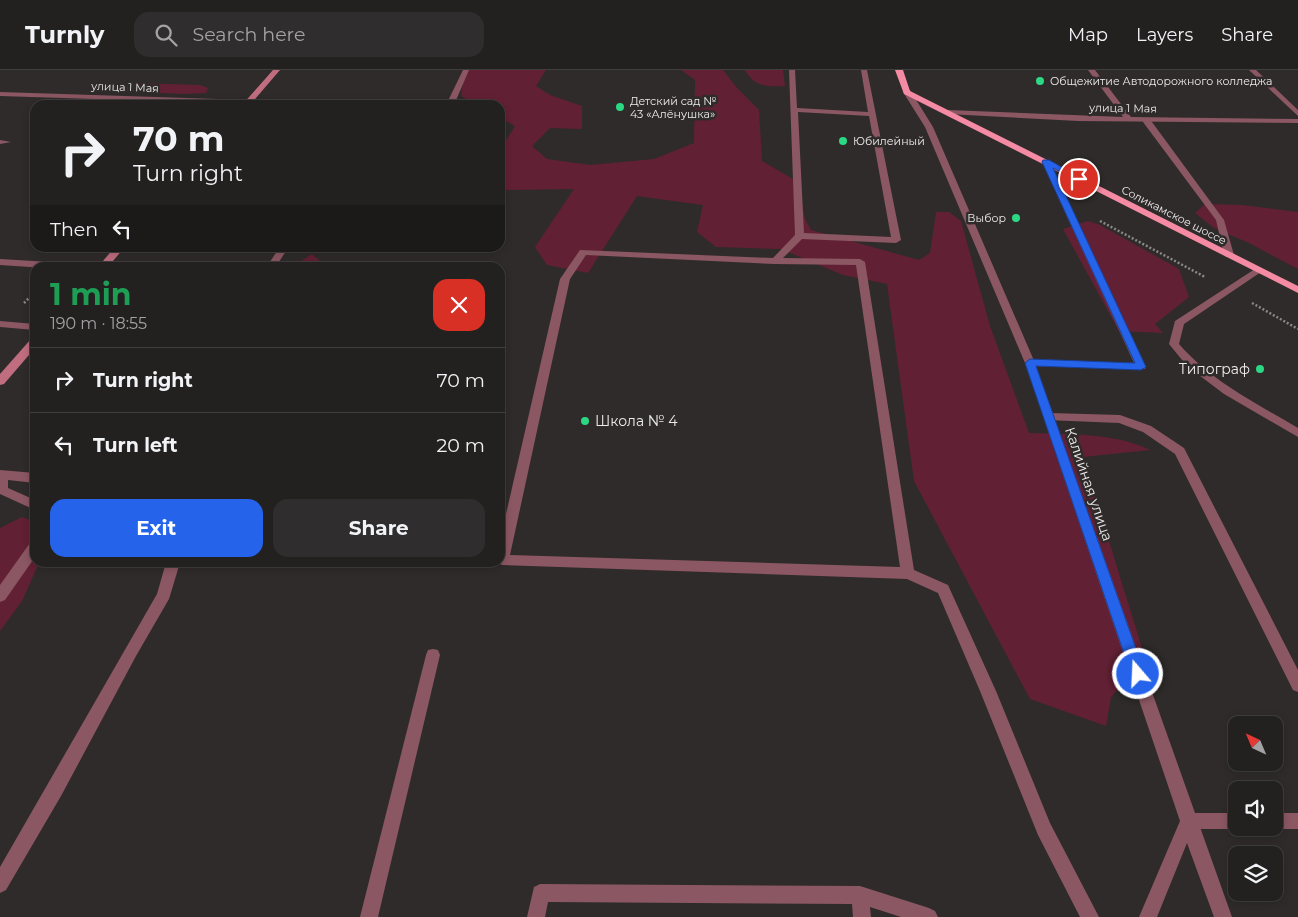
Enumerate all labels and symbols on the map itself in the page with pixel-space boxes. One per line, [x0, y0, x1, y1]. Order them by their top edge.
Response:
place label: Общежитие Автодорожного колледжа [1050, 74, 1273, 88]
marker: Общежитие Автодорожного колледжа [1034, 75, 1046, 87]
street label: улица 1 Мая [90, 79, 159, 95]
place label: Детский сад № 43 «Алёнушка» [630, 94, 717, 121]
street label: улица 1 Мая [1088, 100, 1157, 116]
marker: Детский сад № 43 «Алёнушка» [614, 101, 626, 113]
place label: Юбилейный [853, 134, 925, 148]
marker: Юбилейный [837, 135, 849, 147]
pin [1058, 158, 1100, 200]
street label: Соликамское шоссе [1119, 182, 1229, 248]
place label: Выбор [967, 211, 1006, 225]
marker: Выбор [1010, 212, 1022, 224]
place label: Типограф [1179, 360, 1250, 378]
marker: Типограф [1254, 363, 1266, 375]
place label: Школа № 4 [595, 412, 678, 430]
marker: Школа № 4 [579, 415, 591, 427]
street label: Калийная улица [1061, 425, 1117, 543]
position arrow [1111, 647, 1163, 699]
north arrow [1228, 716, 1282, 771]

